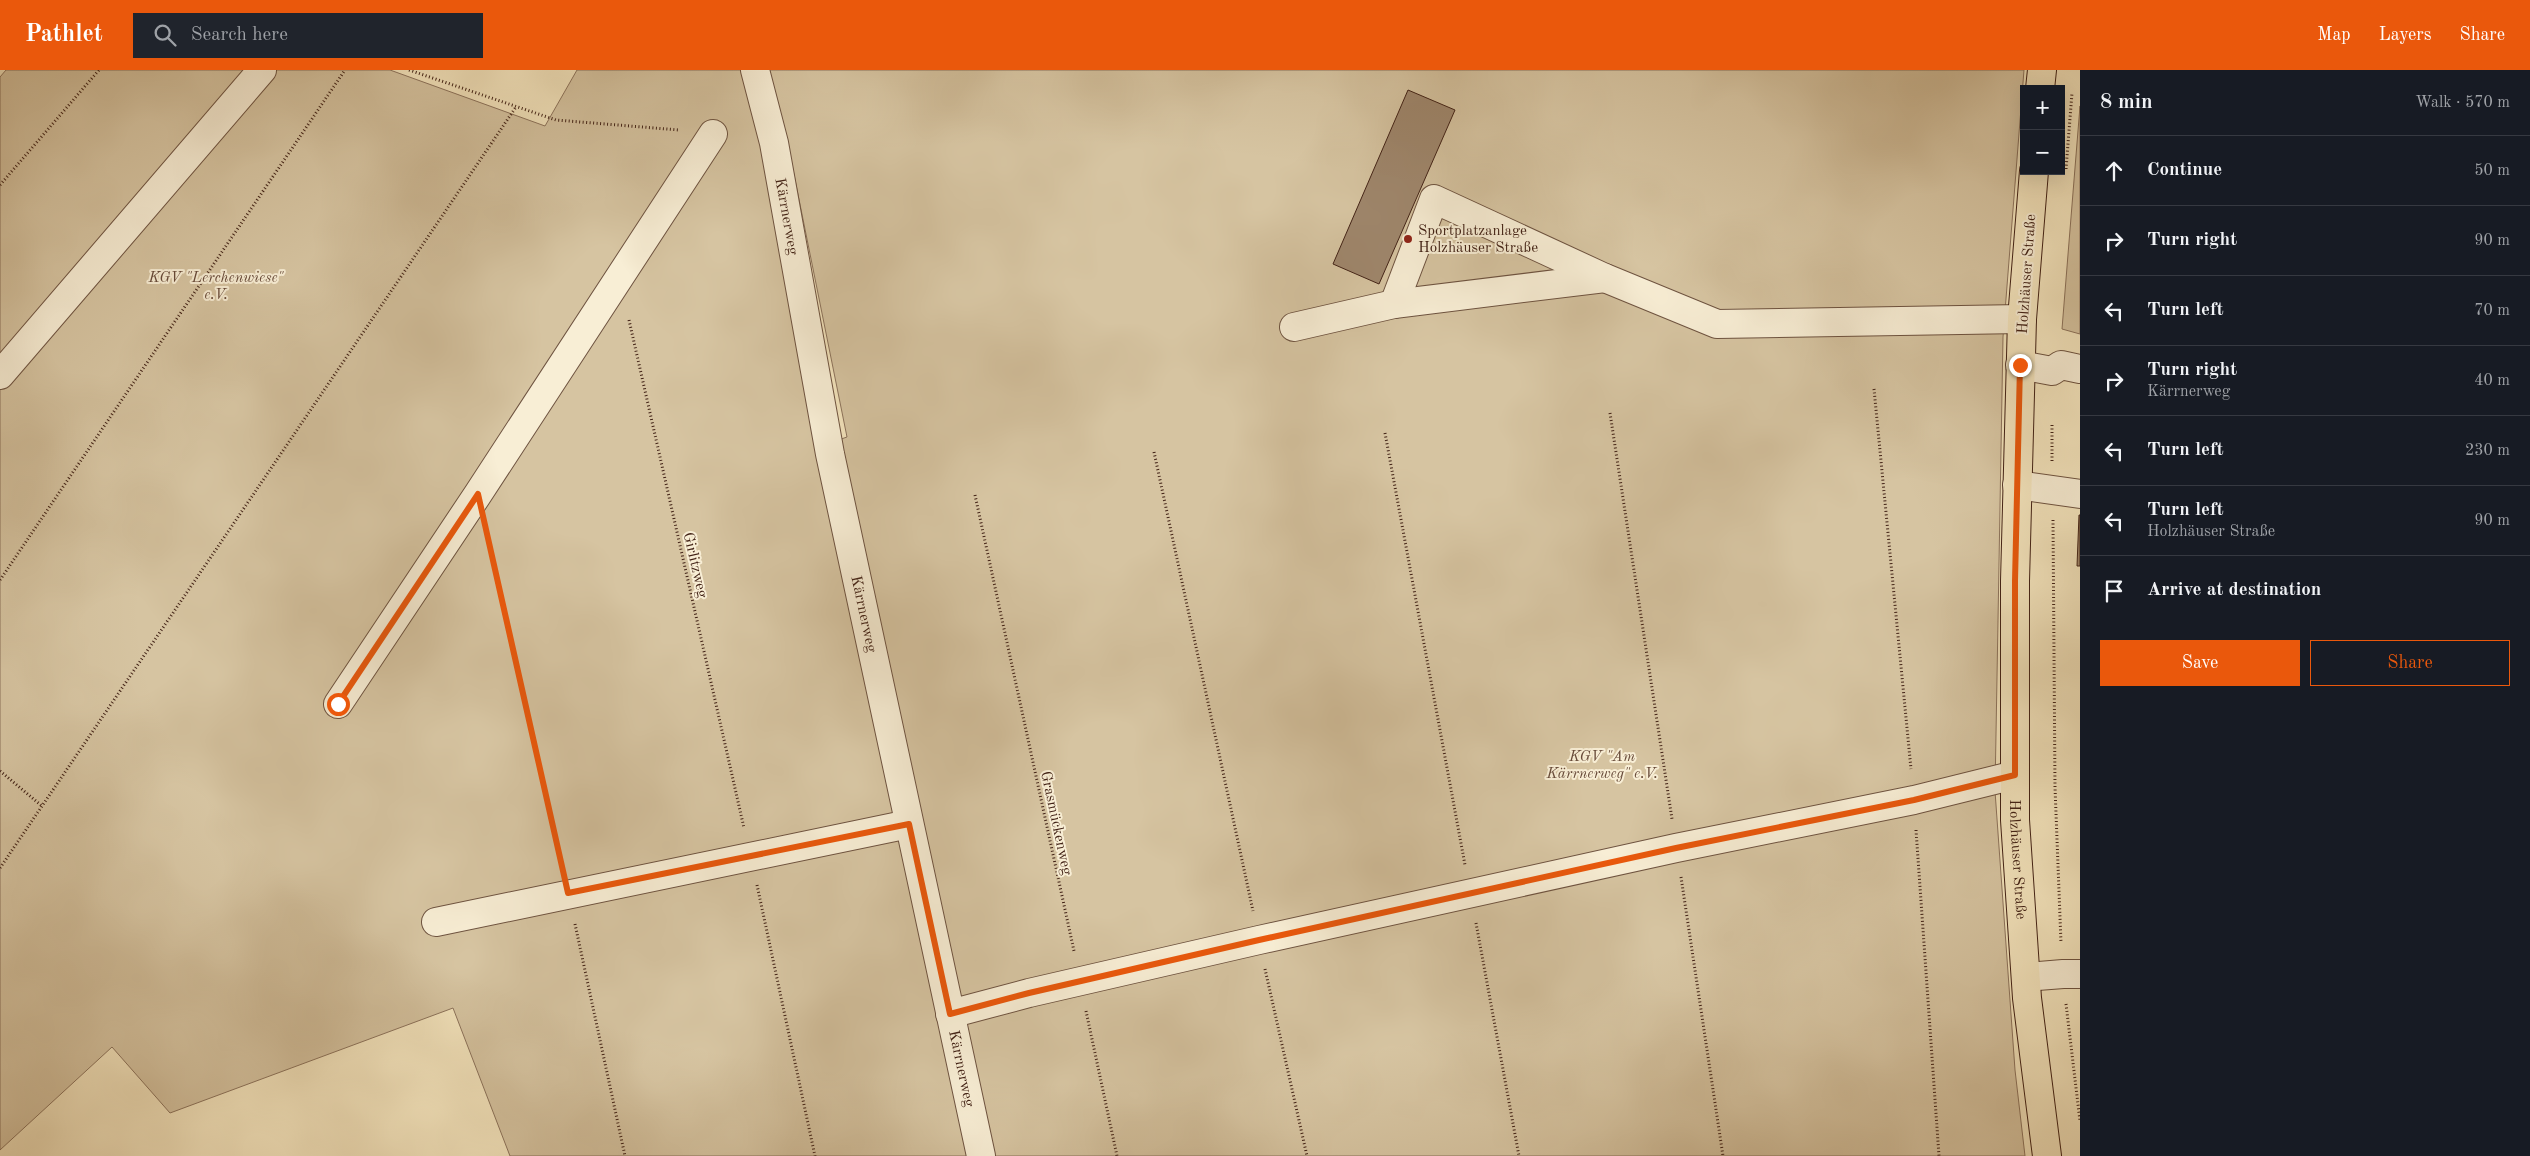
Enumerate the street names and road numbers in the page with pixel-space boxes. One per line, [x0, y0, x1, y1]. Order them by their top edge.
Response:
street label: Kärrnerweg [771, 177, 800, 256]
street label: Holzhäuser Straße [2016, 214, 2039, 335]
street label: Girlitzweg [680, 531, 709, 600]
street label: Kärrnerweg [847, 574, 878, 654]
street label: Grasmückenweg [1037, 770, 1074, 877]
street label: Holzhäuser Straße [2006, 799, 2028, 920]
street label: Kärrnerweg [945, 1029, 976, 1109]

